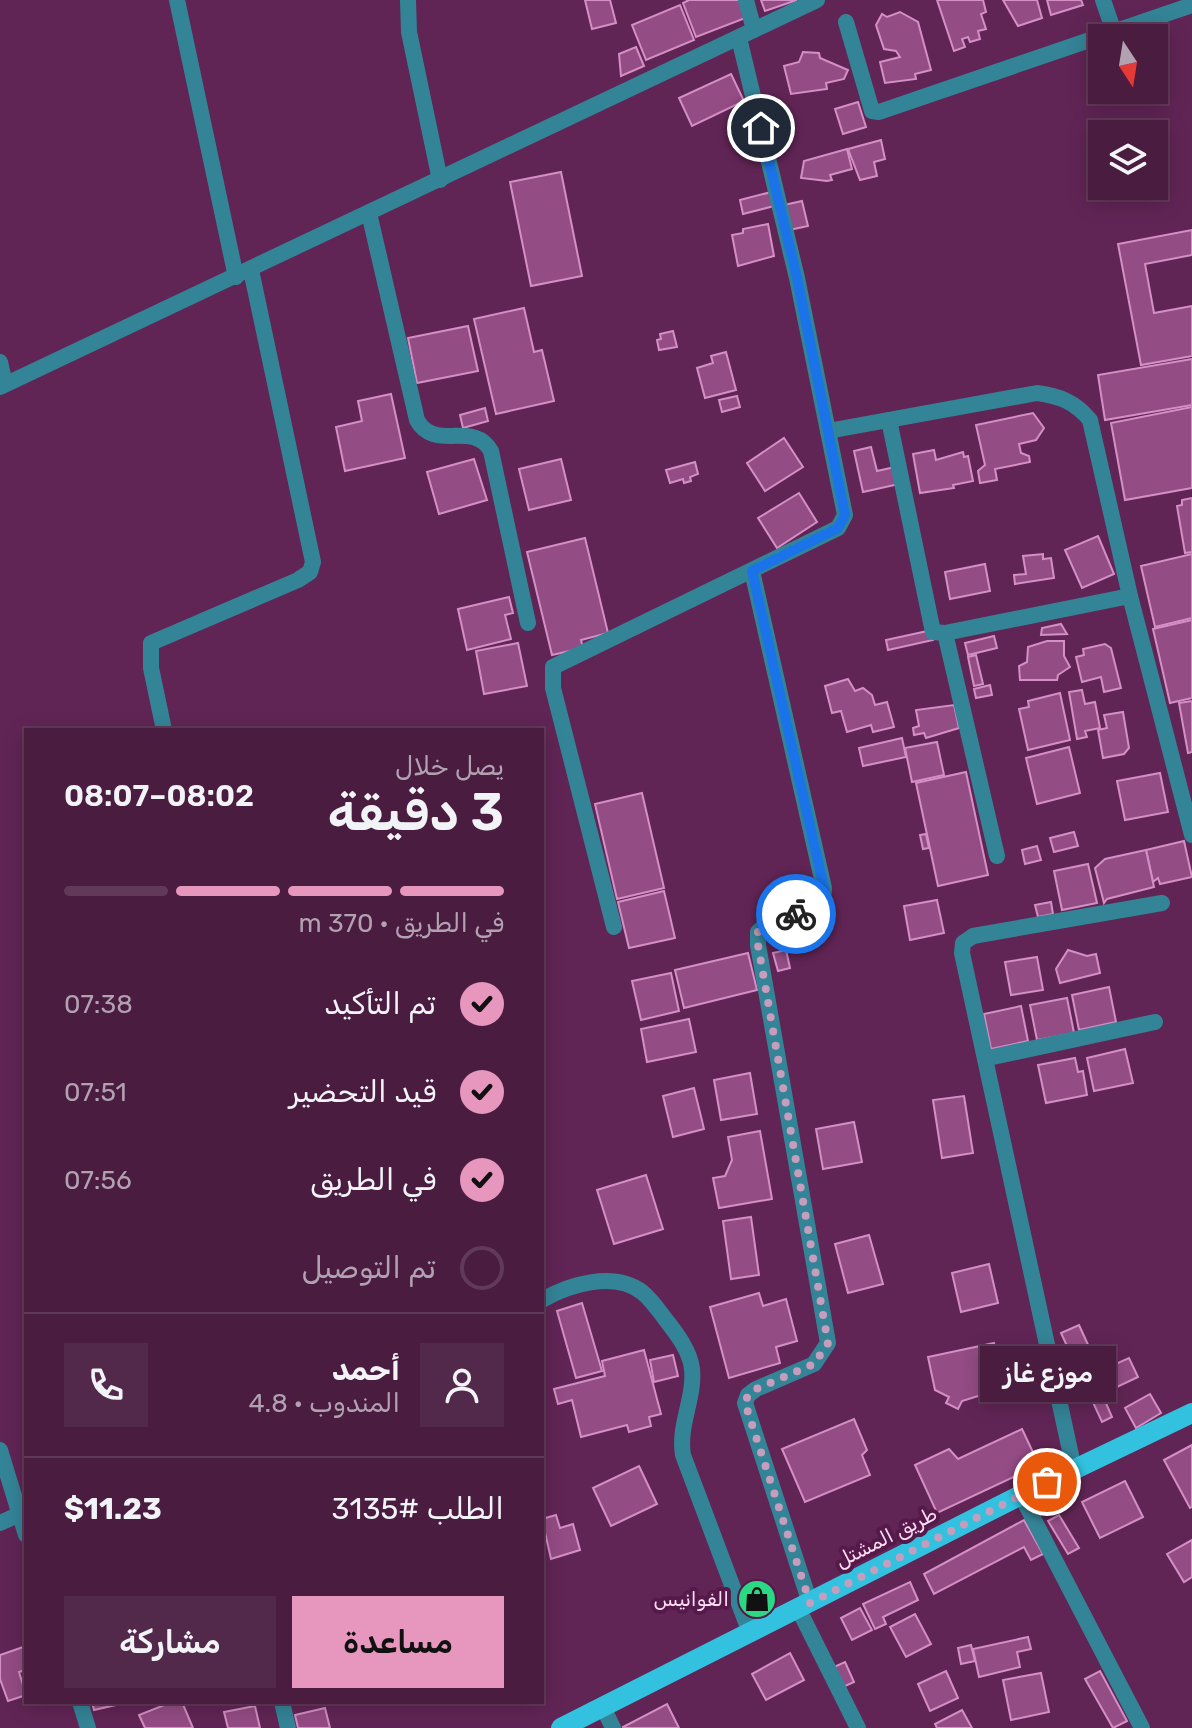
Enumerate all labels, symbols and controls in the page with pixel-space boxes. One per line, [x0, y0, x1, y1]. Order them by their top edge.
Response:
north arrow [1088, 24, 1168, 104]
map controls [1088, 24, 1168, 200]
pin [727, 94, 795, 162]
icon: home [739, 106, 783, 150]
button: layers [1088, 120, 1168, 200]
text: يصل خلال [395, 751, 504, 782]
text: 08:02–08:07 [64, 778, 254, 814]
text: 3 دقيقة [327, 781, 504, 843]
courier [756, 874, 836, 954]
icon: bike [774, 892, 818, 936]
text: في الطريق · 370 m [298, 908, 504, 939]
icon: check [460, 982, 504, 1026]
text: تم التأكيد [324, 986, 436, 1022]
text: 07:38 [64, 989, 133, 1020]
icon: check [460, 1070, 504, 1114]
text: قيد التحضير [289, 1074, 436, 1110]
text: 07:51 [64, 1077, 127, 1108]
icon: check [460, 1158, 504, 1202]
text: في الطريق [310, 1162, 436, 1198]
text: 07:56 [64, 1165, 132, 1196]
text: تم التوصيل [301, 1250, 436, 1286]
button: phone [64, 1343, 148, 1427]
button: person [420, 1343, 504, 1427]
callout: موزع غاز [979, 1346, 1115, 1402]
text: أحمد [332, 1352, 400, 1388]
text: موزع غاز [1003, 1358, 1093, 1389]
text: المندوب · 4.8 [248, 1388, 400, 1419]
pin [1013, 1448, 1081, 1516]
icon: bag [1025, 1460, 1069, 1504]
text: $11.23 [64, 1491, 162, 1527]
text: الطلب #3135 [332, 1491, 504, 1527]
street label: طريق المشتل [831, 1501, 941, 1573]
shop icon: الفوانيس [736, 1578, 778, 1620]
place label: الفوانيس [654, 1587, 729, 1611]
button: مشاركة [64, 1596, 276, 1688]
button: مساعدة [292, 1596, 504, 1688]

